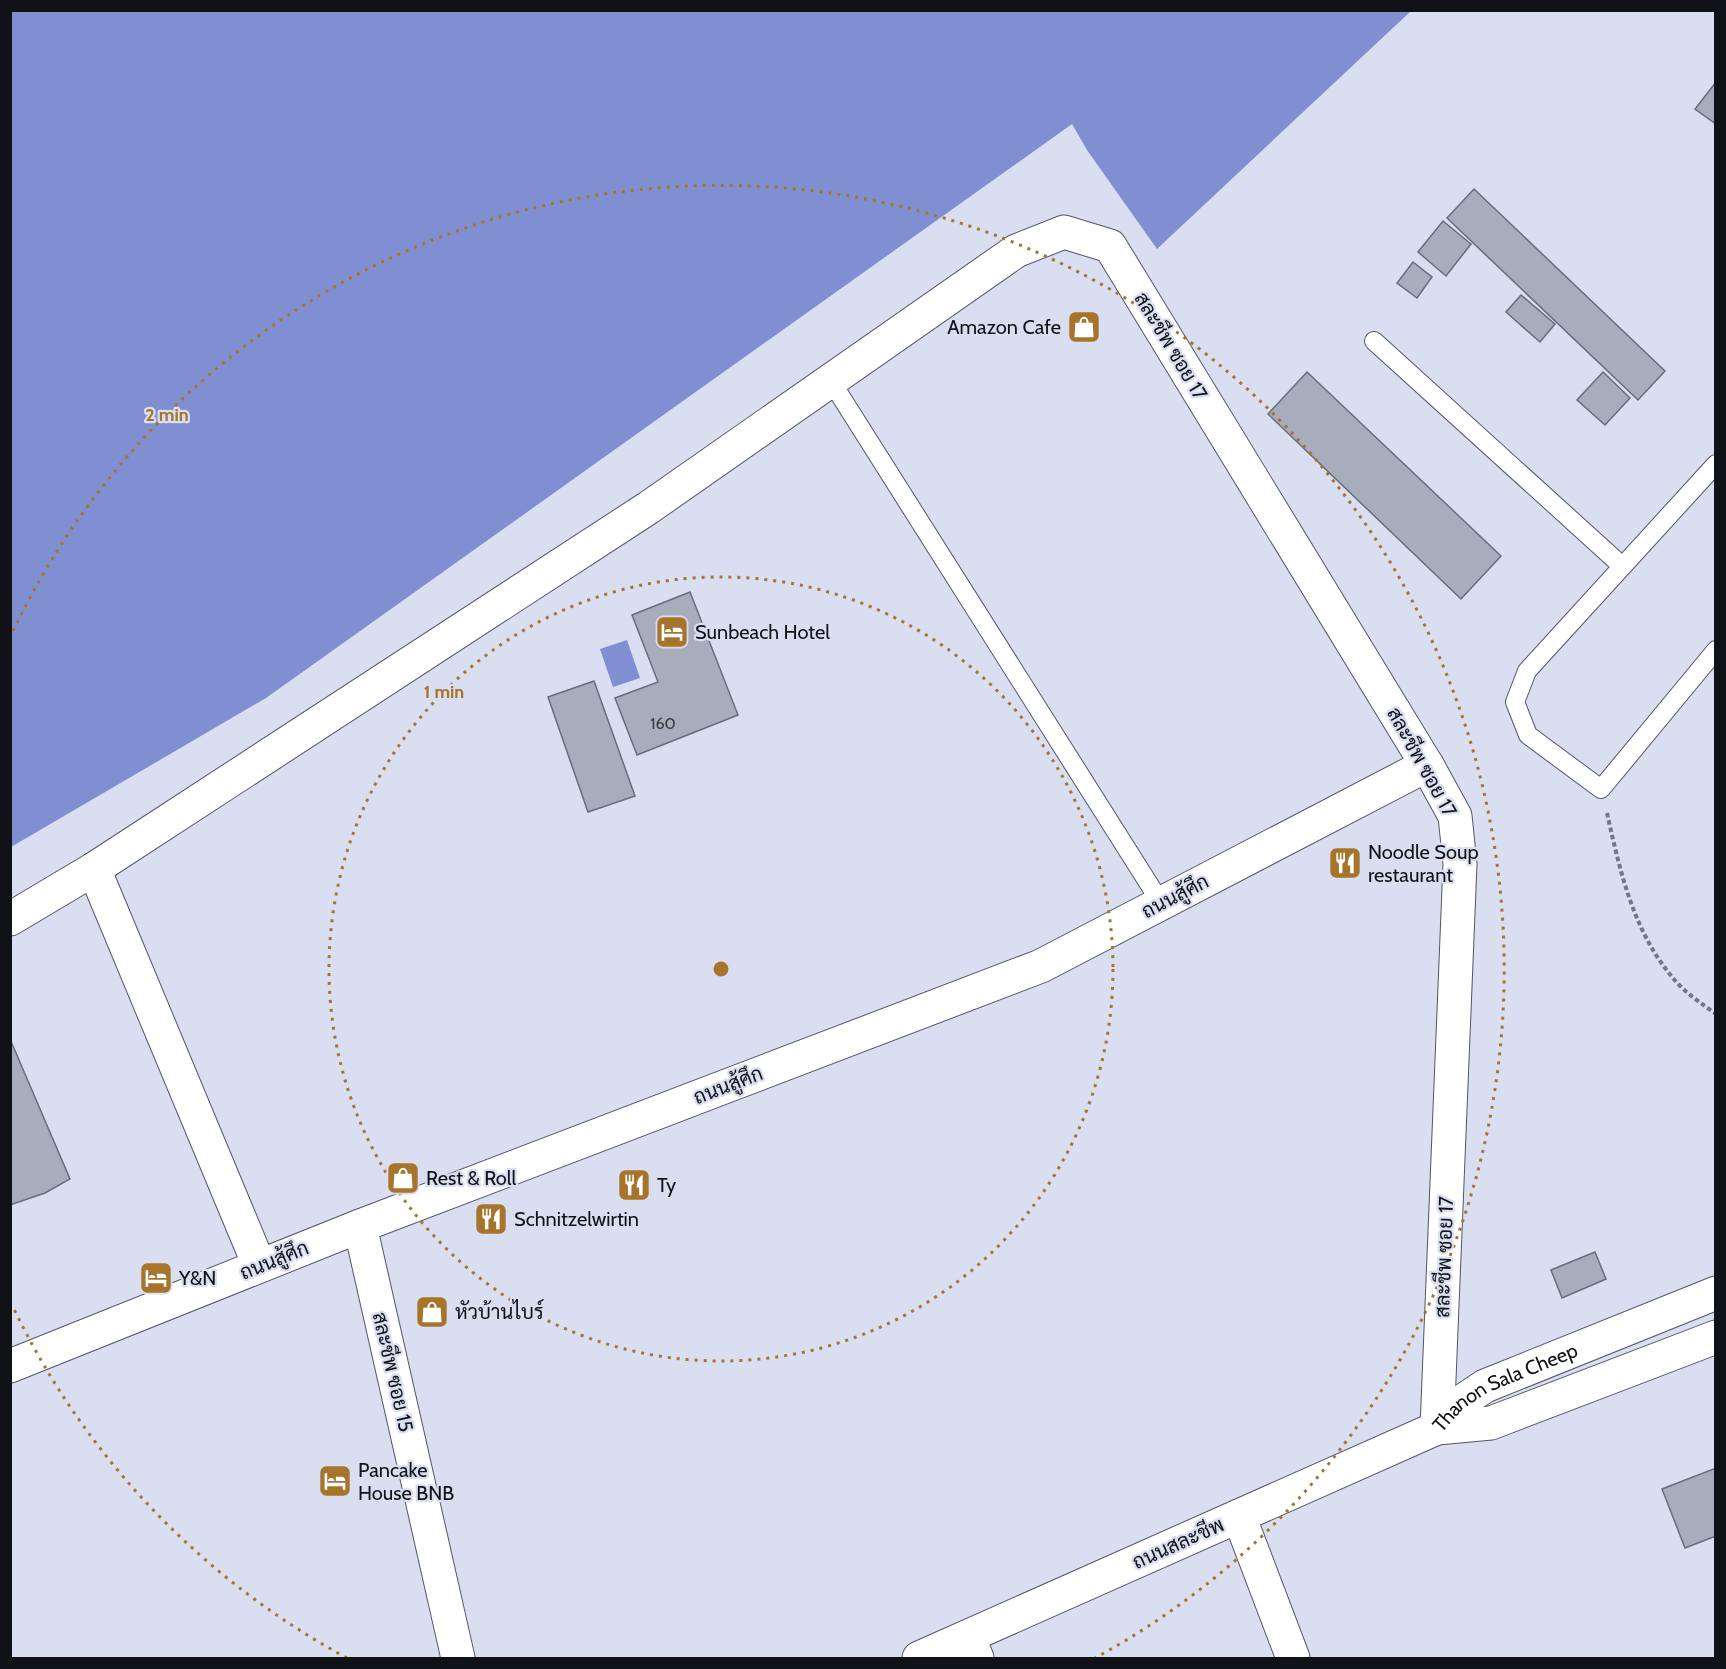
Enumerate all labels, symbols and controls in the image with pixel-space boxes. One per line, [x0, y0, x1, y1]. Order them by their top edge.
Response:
street label: สละชีพ ซอย 17 [1129, 287, 1213, 404]
shop icon: Amazon Cafe [1066, 309, 1102, 345]
place label: Amazon Cafe [947, 315, 1061, 339]
text: 2 min [145, 404, 189, 426]
hotel icon: Sunbeach Hotel [654, 614, 690, 650]
place label: Sunbeach Hotel [695, 620, 830, 644]
text: 1 min [424, 681, 464, 703]
street label: สละชีพ ซอย 17 [1382, 703, 1463, 821]
house number: 160 [650, 714, 676, 733]
place label: Noodle Soup restaurant [1368, 840, 1479, 887]
restaurant icon: Noodle Soup restaurant [1327, 845, 1363, 881]
street label: ถนนสู้ศึก [1137, 868, 1214, 926]
centre of rings [711, 959, 731, 979]
street label: ถนนสู้ศึก [690, 1060, 767, 1112]
shop icon: Rest & Roll [385, 1160, 421, 1196]
place label: Rest & Roll [426, 1166, 517, 1190]
restaurant icon: Ty [616, 1167, 652, 1203]
place label: Ty [657, 1173, 676, 1197]
street label: สละชีพ ซอย 17 [1429, 1196, 1458, 1318]
restaurant icon: Schnitzelwirtin [473, 1201, 509, 1237]
place label: Schnitzelwirtin [514, 1207, 639, 1231]
street label: ถนนสู้ศึก [236, 1234, 313, 1287]
hotel icon: Y&N [138, 1260, 174, 1296]
place label: Y&N [178, 1266, 216, 1290]
shop icon: หัวบ้านไบร์ [414, 1294, 450, 1330]
place label: หัวบ้านไบร์ [455, 1298, 544, 1324]
street label: สละชีพ ซอย 15 [368, 1310, 419, 1434]
street label: Thanon Sala Cheep [1427, 1338, 1581, 1437]
place label: Pancake House BNB [358, 1458, 454, 1505]
hotel icon: Pancake House BNB [317, 1463, 353, 1499]
street label: ถนนสละชีพ [1128, 1511, 1227, 1574]

